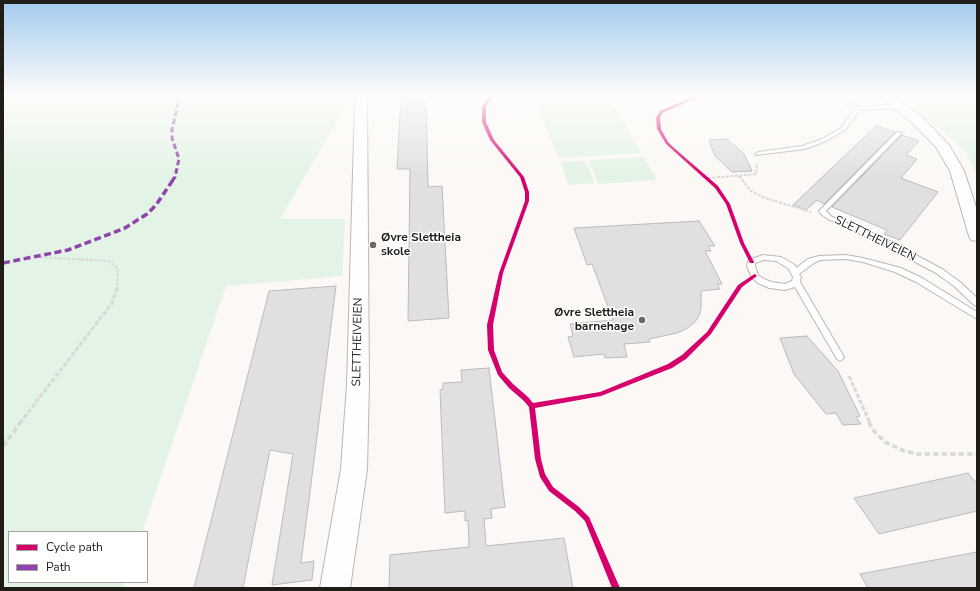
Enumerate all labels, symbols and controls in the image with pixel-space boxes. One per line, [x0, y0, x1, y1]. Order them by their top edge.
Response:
street label: SLETTHEIVEIEN [832, 213, 918, 265]
place label: Øvre Slettheia skole [381, 231, 461, 259]
marker: Øvre Slettheia skole [368, 240, 378, 250]
street label: SLETTHEIVEIEN [350, 298, 366, 386]
place label: Øvre Slettheia barnehage [554, 306, 634, 334]
marker: Øvre Slettheia barnehage [637, 315, 647, 325]
legend [8, 531, 148, 583]
text: Cycle path [46, 539, 103, 555]
text: Path [46, 559, 71, 575]

